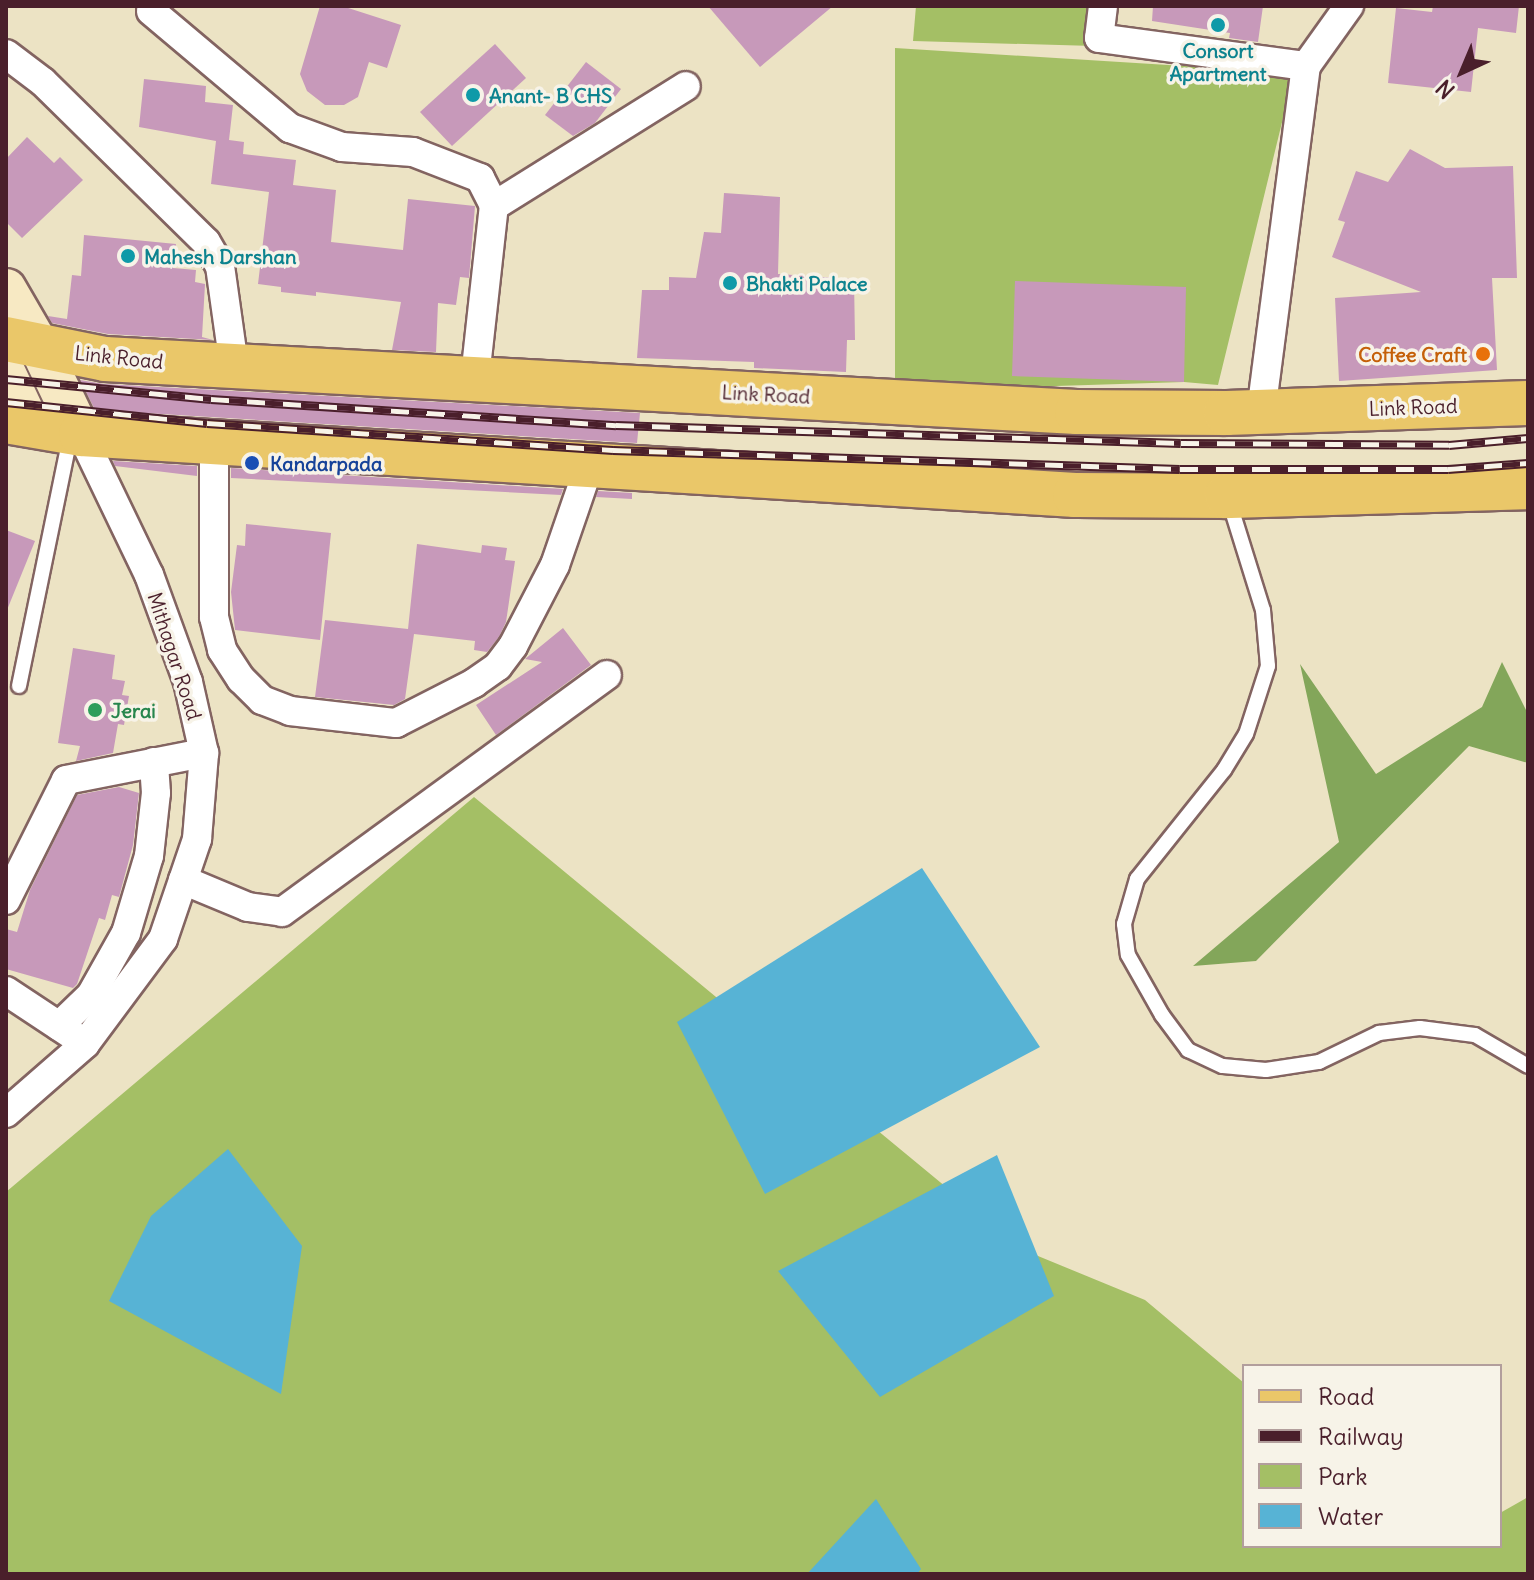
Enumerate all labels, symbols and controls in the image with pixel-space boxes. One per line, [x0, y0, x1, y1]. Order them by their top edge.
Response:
marker: Consort Apartment [1209, 16, 1227, 34]
north arrow [1422, 32, 1502, 112]
place label: Consort Apartment [1169, 38, 1267, 85]
text: N [1430, 74, 1461, 105]
place label: Anant- B CHS [489, 83, 612, 107]
marker: Anant- B CHS [464, 86, 482, 104]
place label: Mahesh Darshan [144, 244, 297, 268]
marker: Mahesh Darshan [119, 247, 137, 265]
place label: Bhakti Palace [746, 271, 868, 295]
marker: Bhakti Palace [721, 274, 739, 292]
street label: Link Road [74, 340, 164, 374]
place label: Coffee Craft [1358, 342, 1467, 366]
marker: Coffee Craft [1474, 345, 1492, 363]
street label: Link Road [721, 380, 811, 408]
street label: Link Road [1368, 393, 1458, 421]
place label: Kandarpada [270, 451, 382, 475]
marker: Kandarpada [241, 452, 263, 474]
street label: Mithagar Road [143, 589, 207, 723]
place label: Jerai [111, 698, 156, 722]
marker: Jerai [86, 701, 104, 719]
legend [1242, 1364, 1502, 1548]
text: Road [1318, 1381, 1374, 1411]
text: Railway [1318, 1421, 1404, 1451]
text: Park [1318, 1461, 1368, 1491]
text: Water [1318, 1501, 1383, 1531]

